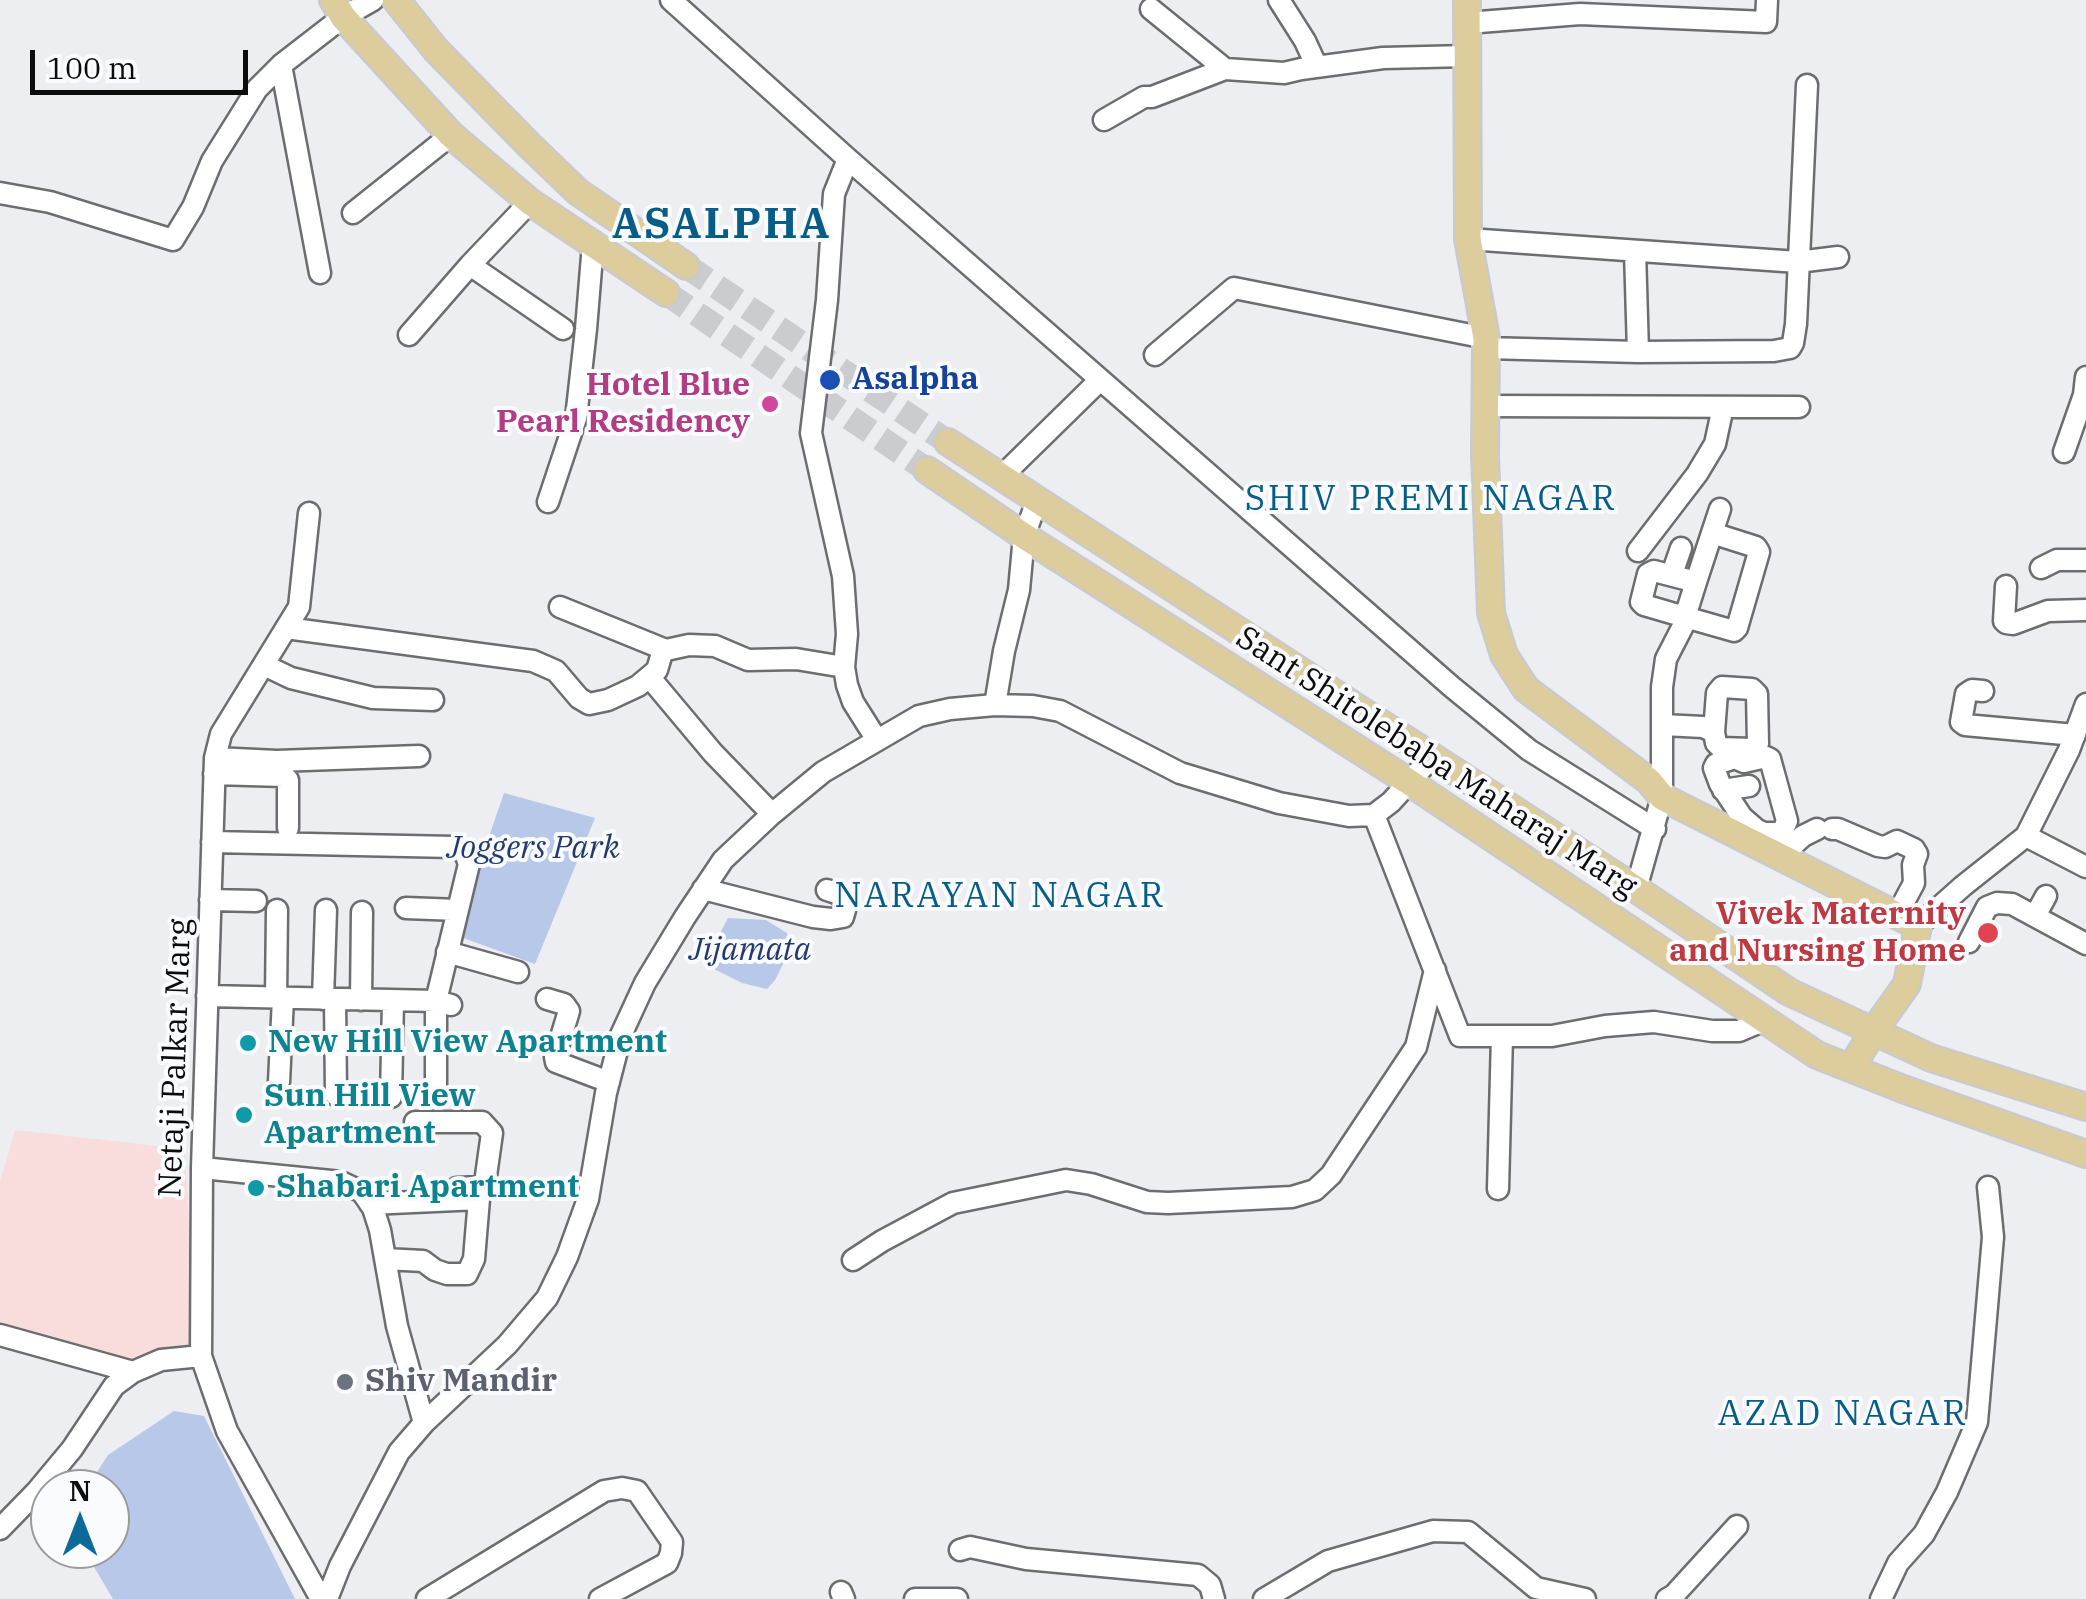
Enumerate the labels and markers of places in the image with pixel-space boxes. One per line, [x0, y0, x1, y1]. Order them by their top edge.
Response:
place label: Asalpha [852, 361, 979, 399]
place label: Hotel Blue Pearl Residency [496, 367, 750, 442]
marker: Asalpha [817, 367, 843, 393]
marker: Hotel Blue Pearl Residency [759, 393, 781, 415]
place label: Vivek Maternity and Nursing Home [1669, 896, 1966, 971]
marker: Vivek Maternity and Nursing Home [1975, 920, 2001, 946]
place label: New Hill View Apartment [268, 1024, 667, 1062]
marker: New Hill View Apartment [237, 1032, 259, 1054]
place label: Sun Hill View Apartment [264, 1078, 476, 1153]
marker: Sun Hill View Apartment [233, 1104, 255, 1126]
place label: Shabari Apartment [276, 1169, 579, 1207]
marker: Shabari Apartment [245, 1177, 267, 1199]
place label: Shiv Mandir [365, 1363, 557, 1401]
marker: Shiv Mandir [334, 1371, 356, 1393]

